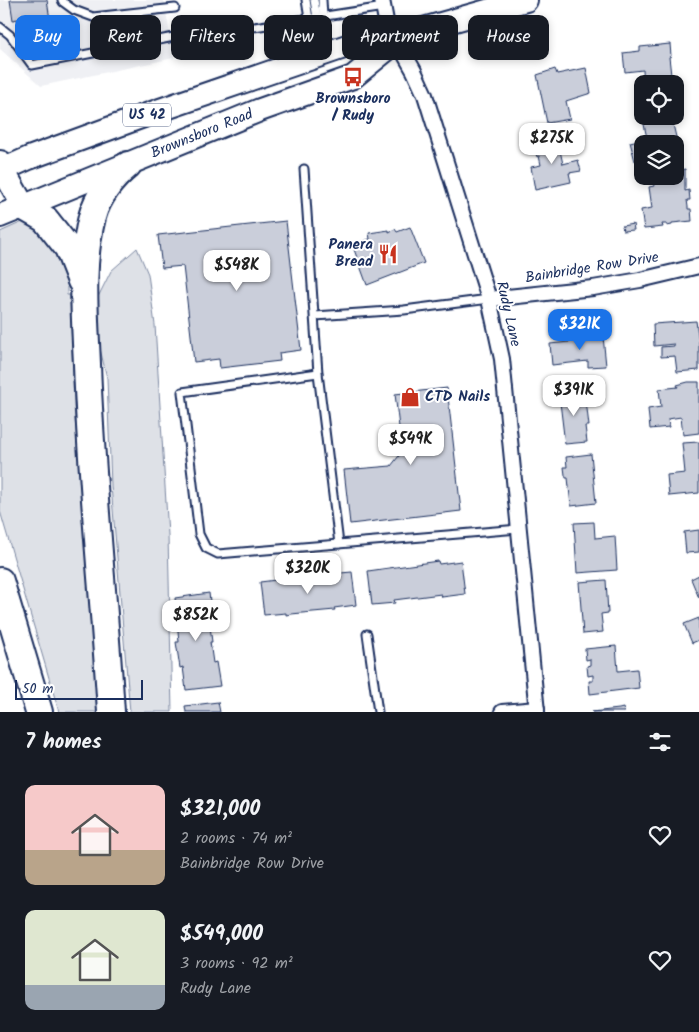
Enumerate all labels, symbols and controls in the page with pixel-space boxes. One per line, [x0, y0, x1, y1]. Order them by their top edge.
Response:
chip: Buy [15, 15, 80, 60]
chip: Rent [90, 15, 161, 60]
chip: Filters [171, 15, 254, 60]
chip: New [264, 15, 332, 60]
chip: Apartment [342, 15, 458, 60]
chip: House [468, 15, 549, 60]
bus stop icon: Brownsboro / Rudy [342, 66, 364, 88]
map controls [634, 75, 684, 185]
button: locate [634, 75, 684, 125]
place label: Brownsboro / Rudy [315, 87, 391, 128]
street label: Brownsboro Road [147, 102, 257, 165]
road number: US 42 [123, 104, 171, 126]
pin: $275K [517, 122, 587, 165]
text: $275K [530, 126, 574, 151]
button: layers [634, 135, 684, 185]
place label: Panera Bread [328, 233, 374, 274]
restaurant icon: Panera Bread [377, 243, 399, 265]
street label: Bainbridge Row Drive [524, 246, 661, 290]
pin: $548K [202, 250, 272, 292]
text: $548K [214, 253, 260, 278]
street label: Rudy Lane [489, 279, 527, 349]
pin: $321K [545, 308, 615, 351]
text: $321K [559, 312, 601, 337]
pin: $391K [539, 374, 609, 417]
text: $391K [554, 378, 594, 403]
place label: CTD Nails [425, 385, 490, 409]
shop icon: CTD Nails [399, 386, 421, 408]
pin: $549K [376, 424, 446, 466]
text: $549K [389, 427, 433, 452]
pin: $320K [273, 552, 343, 595]
text: $320K [285, 556, 331, 581]
pin: $852K [161, 600, 231, 642]
text: $852K [173, 603, 219, 628]
scale bar [15, 677, 142, 700]
text: 50 m [22, 678, 53, 700]
text: 7 homes [25, 726, 102, 759]
icon: filters [646, 728, 674, 756]
text: $321,000 [180, 793, 260, 826]
icon: home [65, 805, 125, 865]
icon: heart [646, 821, 674, 849]
text: 2 rooms · 74 m² [180, 826, 292, 851]
text: Bainbridge Row Drive [180, 851, 324, 876]
text: $549,000 [180, 918, 263, 951]
icon: home [65, 930, 125, 990]
icon: heart [646, 946, 674, 974]
text: 3 rooms · 92 m² [180, 951, 293, 976]
text: Rudy Lane [180, 976, 251, 1001]

